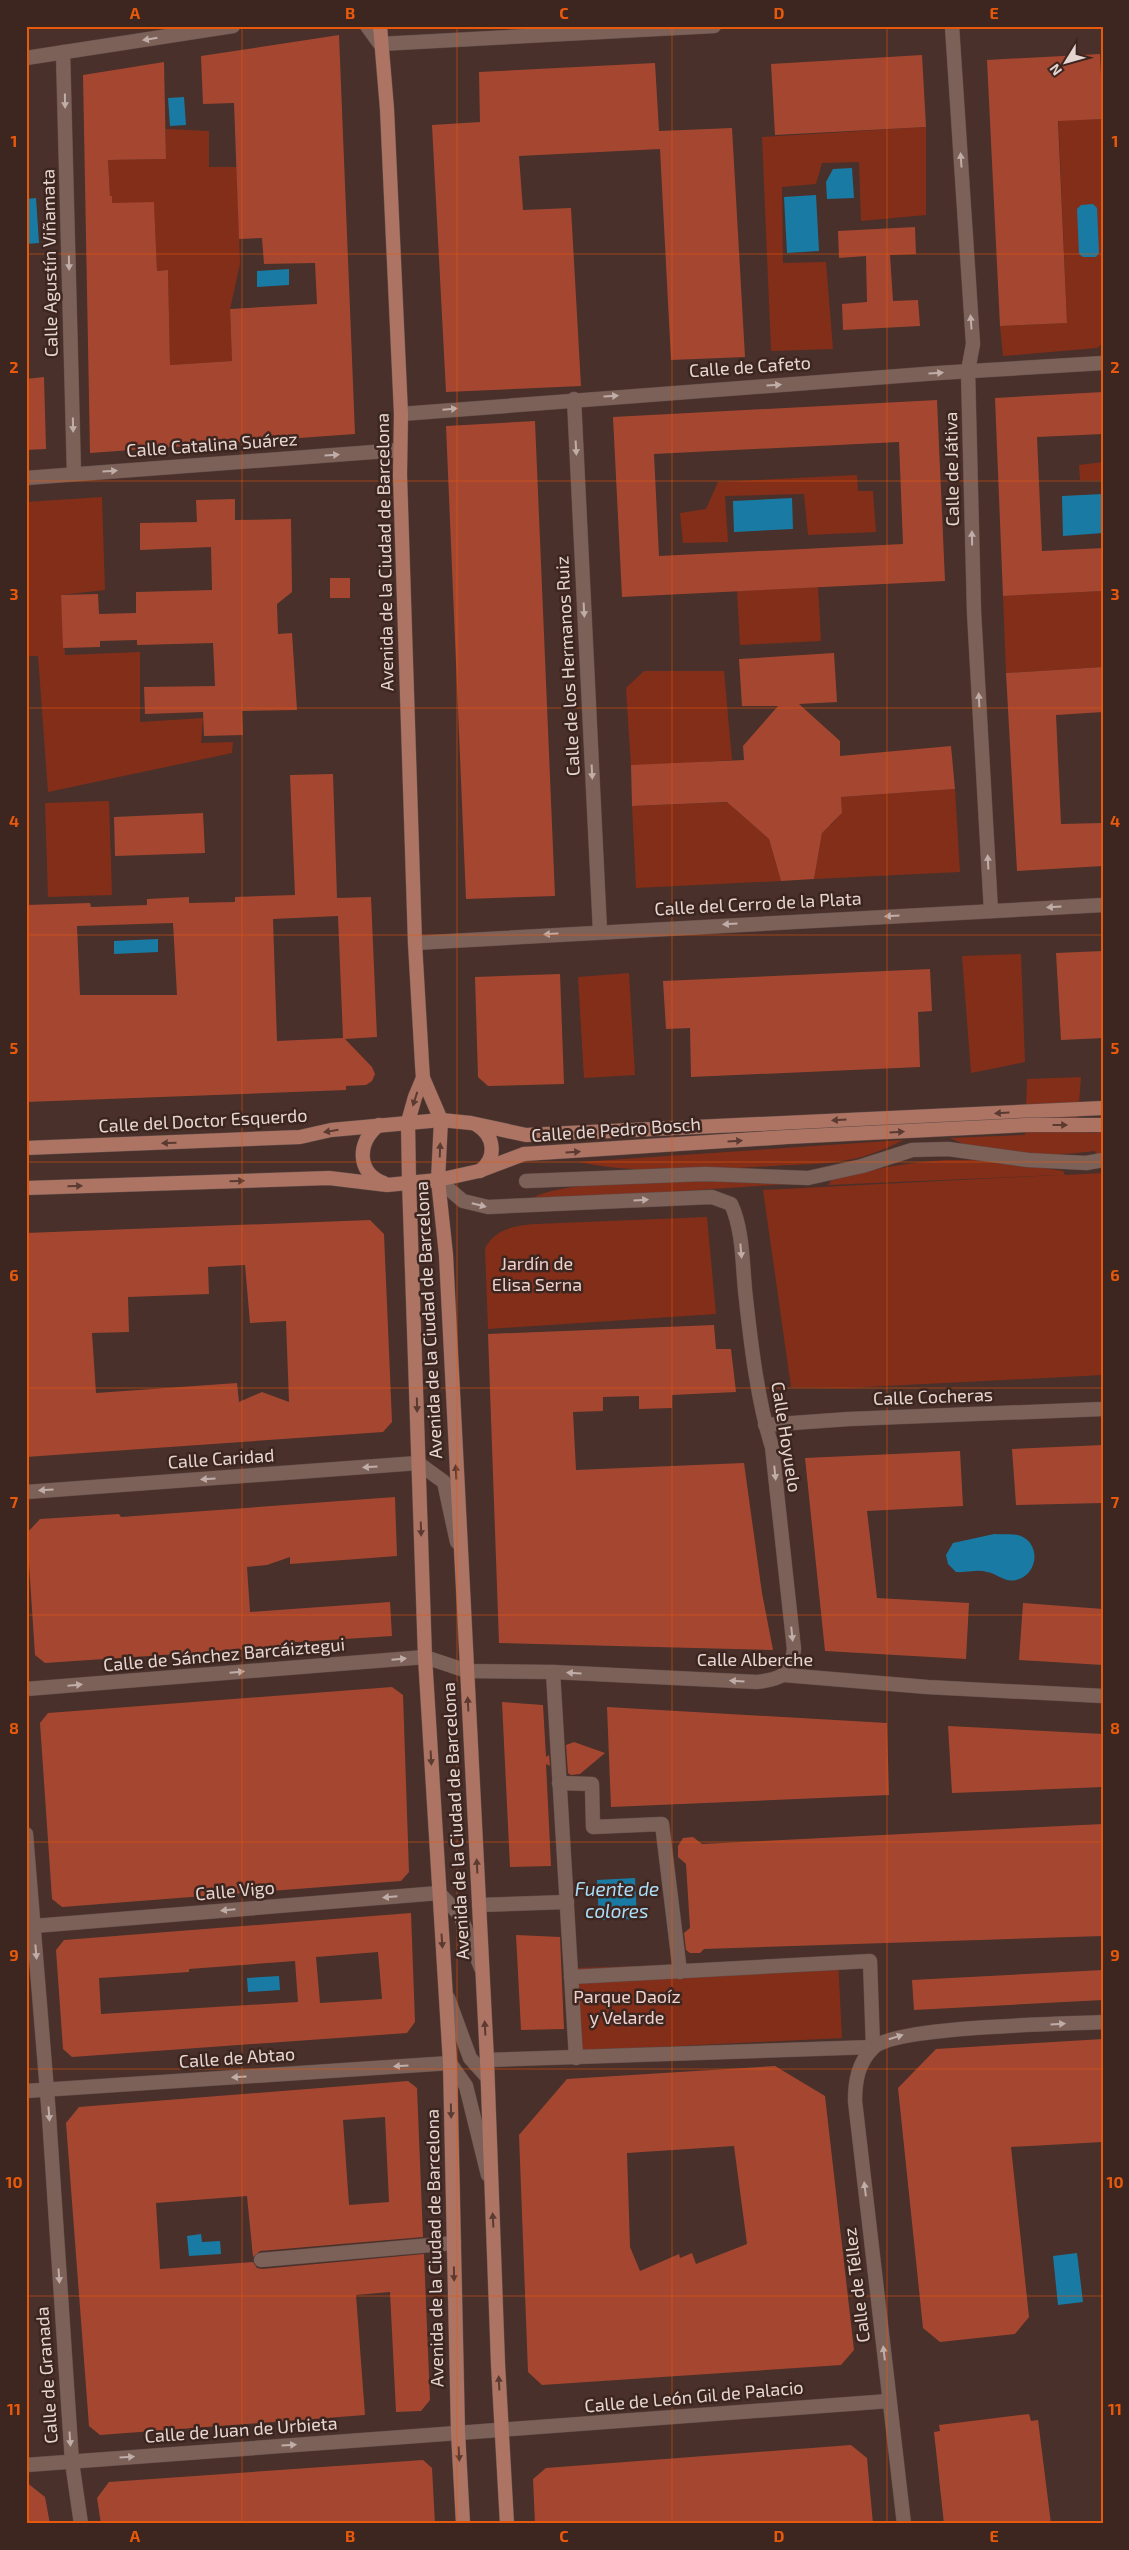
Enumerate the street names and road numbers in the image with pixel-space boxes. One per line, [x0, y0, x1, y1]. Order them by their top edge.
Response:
street label: Calle Agustín Viñamata [36, 169, 62, 357]
street label: Calle de Cafeto [688, 351, 812, 381]
street label: Calle de Játiva [939, 411, 963, 527]
street label: Avenida de la Ciudad de Barcelona [371, 413, 397, 691]
street label: Calle Catalina Suárez [126, 427, 298, 461]
street label: Calle de los Hermanos Ruiz [550, 555, 584, 777]
street label: Calle del Cerro de la Plata [654, 887, 862, 919]
street label: Calle del Doctor Esquerdo [98, 1104, 308, 1136]
street label: Calle de Pedro Bosch [530, 1112, 701, 1146]
street label: Avenida de la Ciudad de Barcelona [410, 1181, 446, 1459]
street label: Calle Hoyuelo [767, 1380, 807, 1494]
street label: Calle Cocheras [873, 1383, 993, 1409]
street label: Calle Caridad [167, 1443, 275, 1473]
street label: Calle de Sánchez Barcáiztegui [102, 1632, 346, 1676]
street label: Calle Alberche [697, 1648, 813, 1670]
street label: Avenida de la Ciudad de Barcelona [437, 1682, 473, 1960]
street label: Calle Vigo [194, 1876, 276, 1904]
street label: Calle de Abtao [178, 2042, 296, 2072]
street label: Avenida de la Ciudad de Barcelona [421, 2109, 447, 2387]
street label: Calle de Téllez [838, 2226, 874, 2344]
street label: Calle de Granada [30, 2306, 62, 2444]
street label: Calle de León Gil de Palacio [583, 2375, 804, 2417]
street label: Calle de Juan de Urbieta [144, 2411, 338, 2447]

